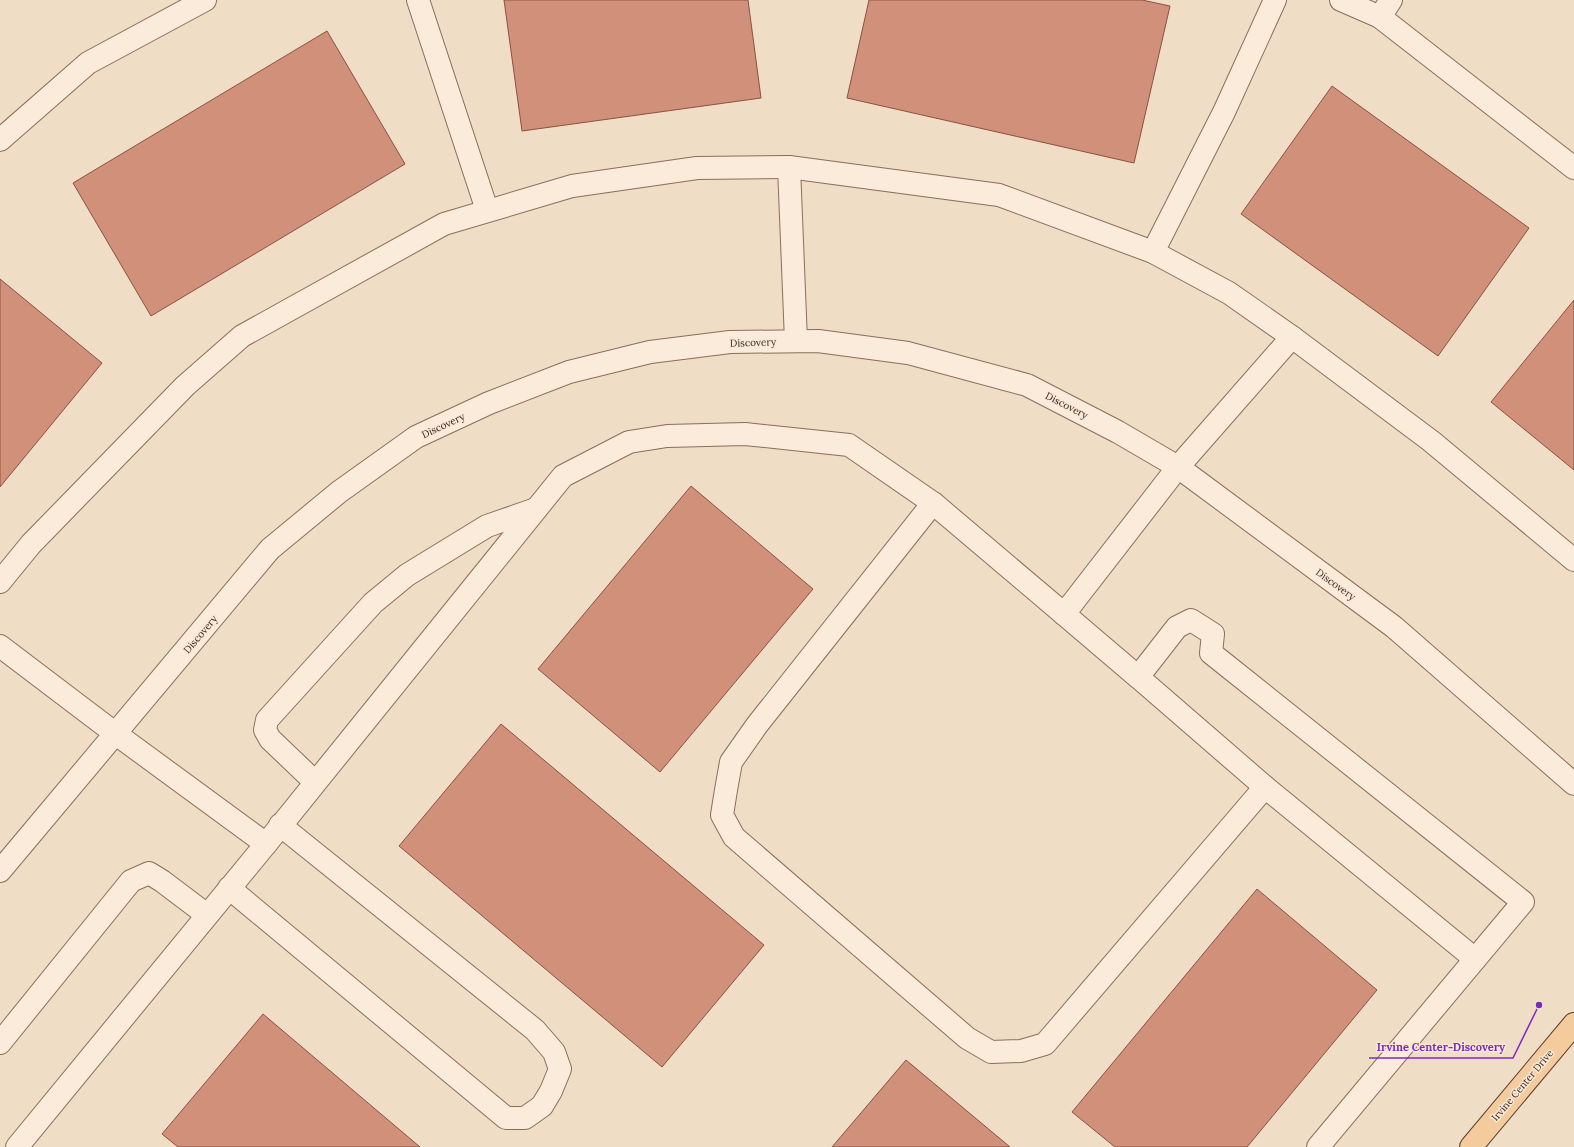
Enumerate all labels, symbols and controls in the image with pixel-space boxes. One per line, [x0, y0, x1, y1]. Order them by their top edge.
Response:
street label: Discovery [730, 335, 777, 350]
street label: Discovery [1043, 389, 1091, 422]
street label: Discovery [420, 410, 468, 441]
street label: Discovery [1313, 566, 1359, 604]
street label: Discovery [181, 612, 221, 656]
callout: Irvine Center-Discovery [1369, 1035, 1513, 1058]
text: Irvine Center-Discovery [1377, 1040, 1506, 1054]
street label: Irvine Center Drive [1489, 1046, 1556, 1124]

